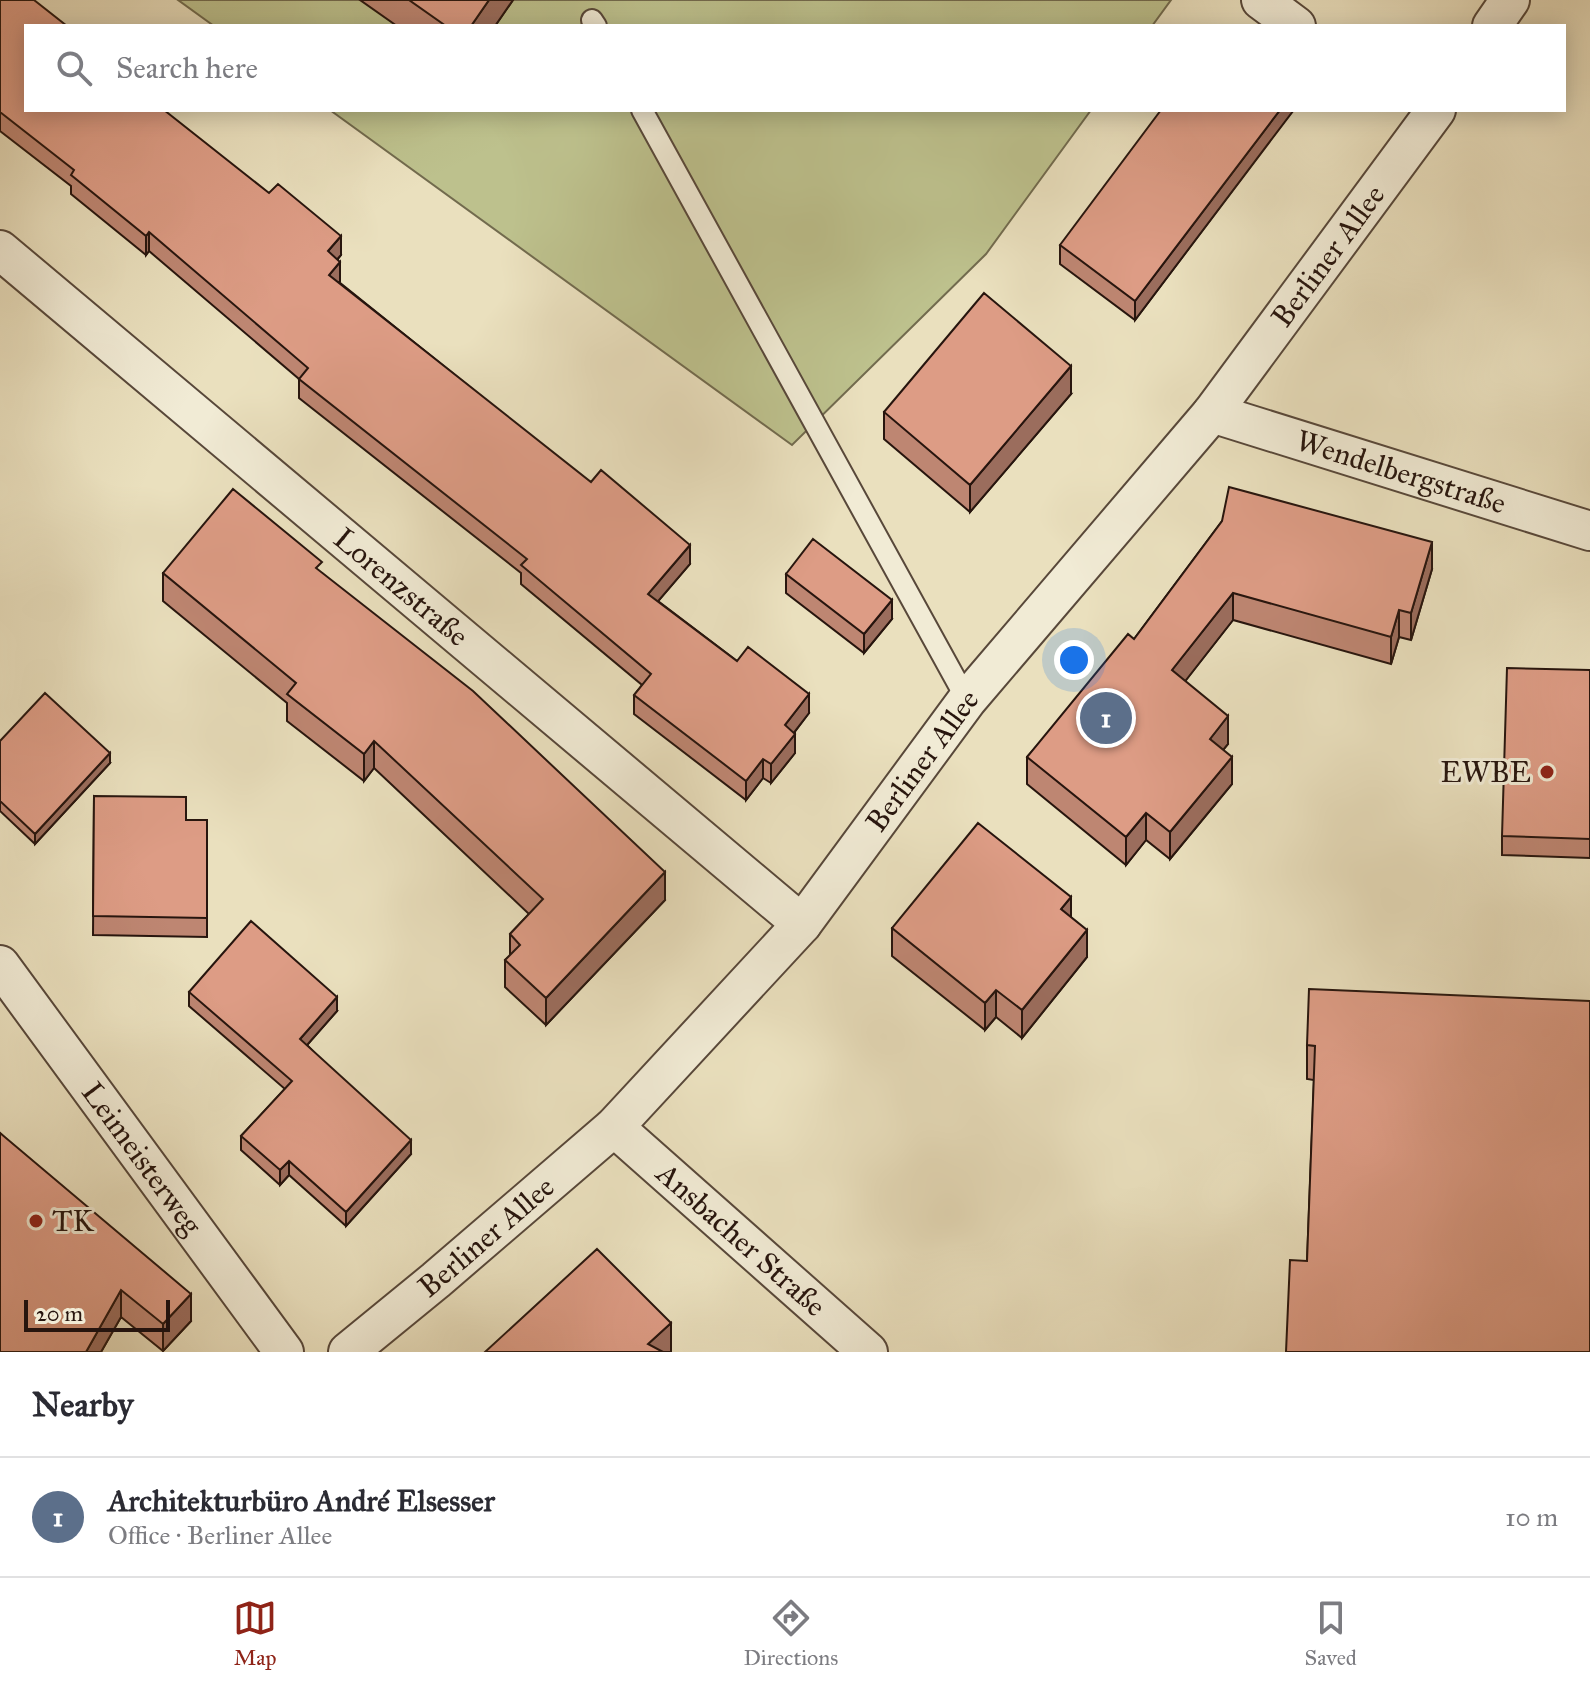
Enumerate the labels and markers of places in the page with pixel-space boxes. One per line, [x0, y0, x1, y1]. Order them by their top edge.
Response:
pin: 1 [1080, 688, 1132, 748]
place label: EWBE [1440, 754, 1531, 790]
marker: EWBE [1538, 763, 1556, 781]
place label: TK [52, 1203, 95, 1239]
marker: TK [27, 1212, 45, 1230]

